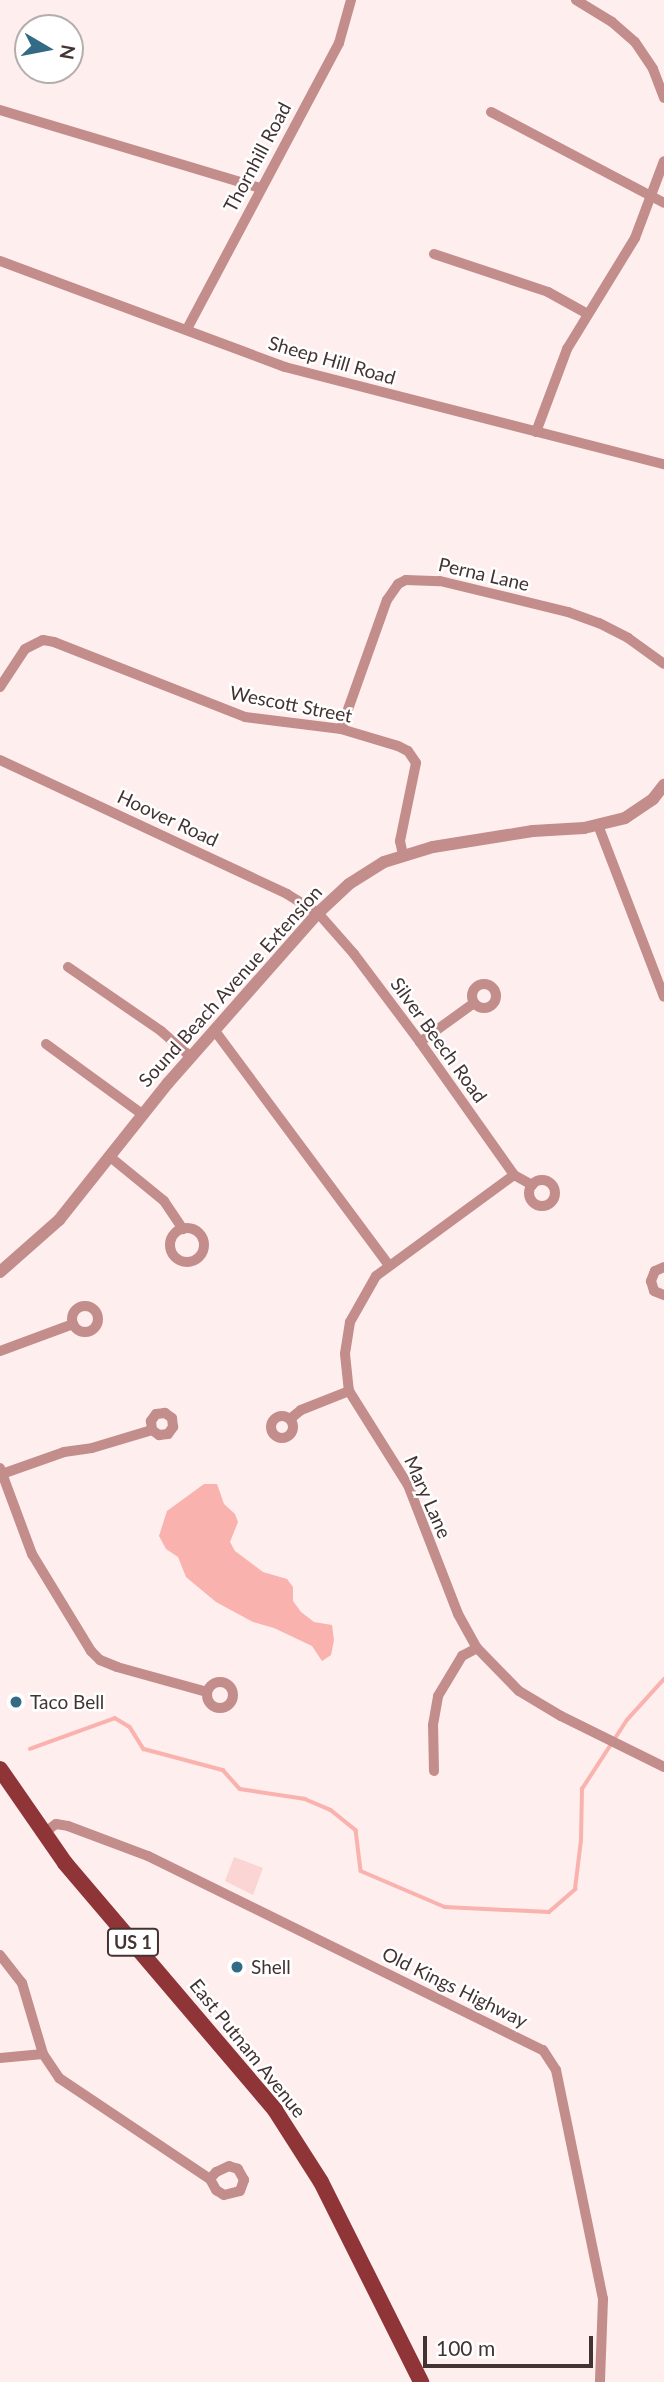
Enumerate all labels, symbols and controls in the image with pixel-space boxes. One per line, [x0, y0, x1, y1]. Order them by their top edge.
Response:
north arrow [14, 14, 84, 84]
text: N [56, 43, 81, 62]
street label: Thornhill Road [219, 98, 295, 216]
street label: Sheep Hill Road [266, 331, 398, 389]
street label: Perna Lane [436, 552, 532, 596]
street label: Wescott Street [228, 681, 354, 727]
street label: Hoover Road [114, 785, 222, 851]
street label: Sound Beach Avenue Extension [133, 880, 327, 1092]
street label: Silver Beech Road [386, 973, 492, 1107]
street label: Mary Lane [400, 1452, 456, 1542]
place label: Taco Bell [30, 1691, 104, 1713]
marker: Taco Bell [8, 1694, 24, 1710]
road number: US 1 [107, 1928, 159, 1956]
street label: Old Kings Highway [379, 1942, 531, 2032]
place label: Shell [251, 1956, 291, 1978]
marker: Shell [229, 1959, 245, 1975]
street label: East Putnam Avenue [185, 1974, 311, 2122]
scale bar [426, 2322, 596, 2366]
text: 100 m [436, 2335, 495, 2360]

